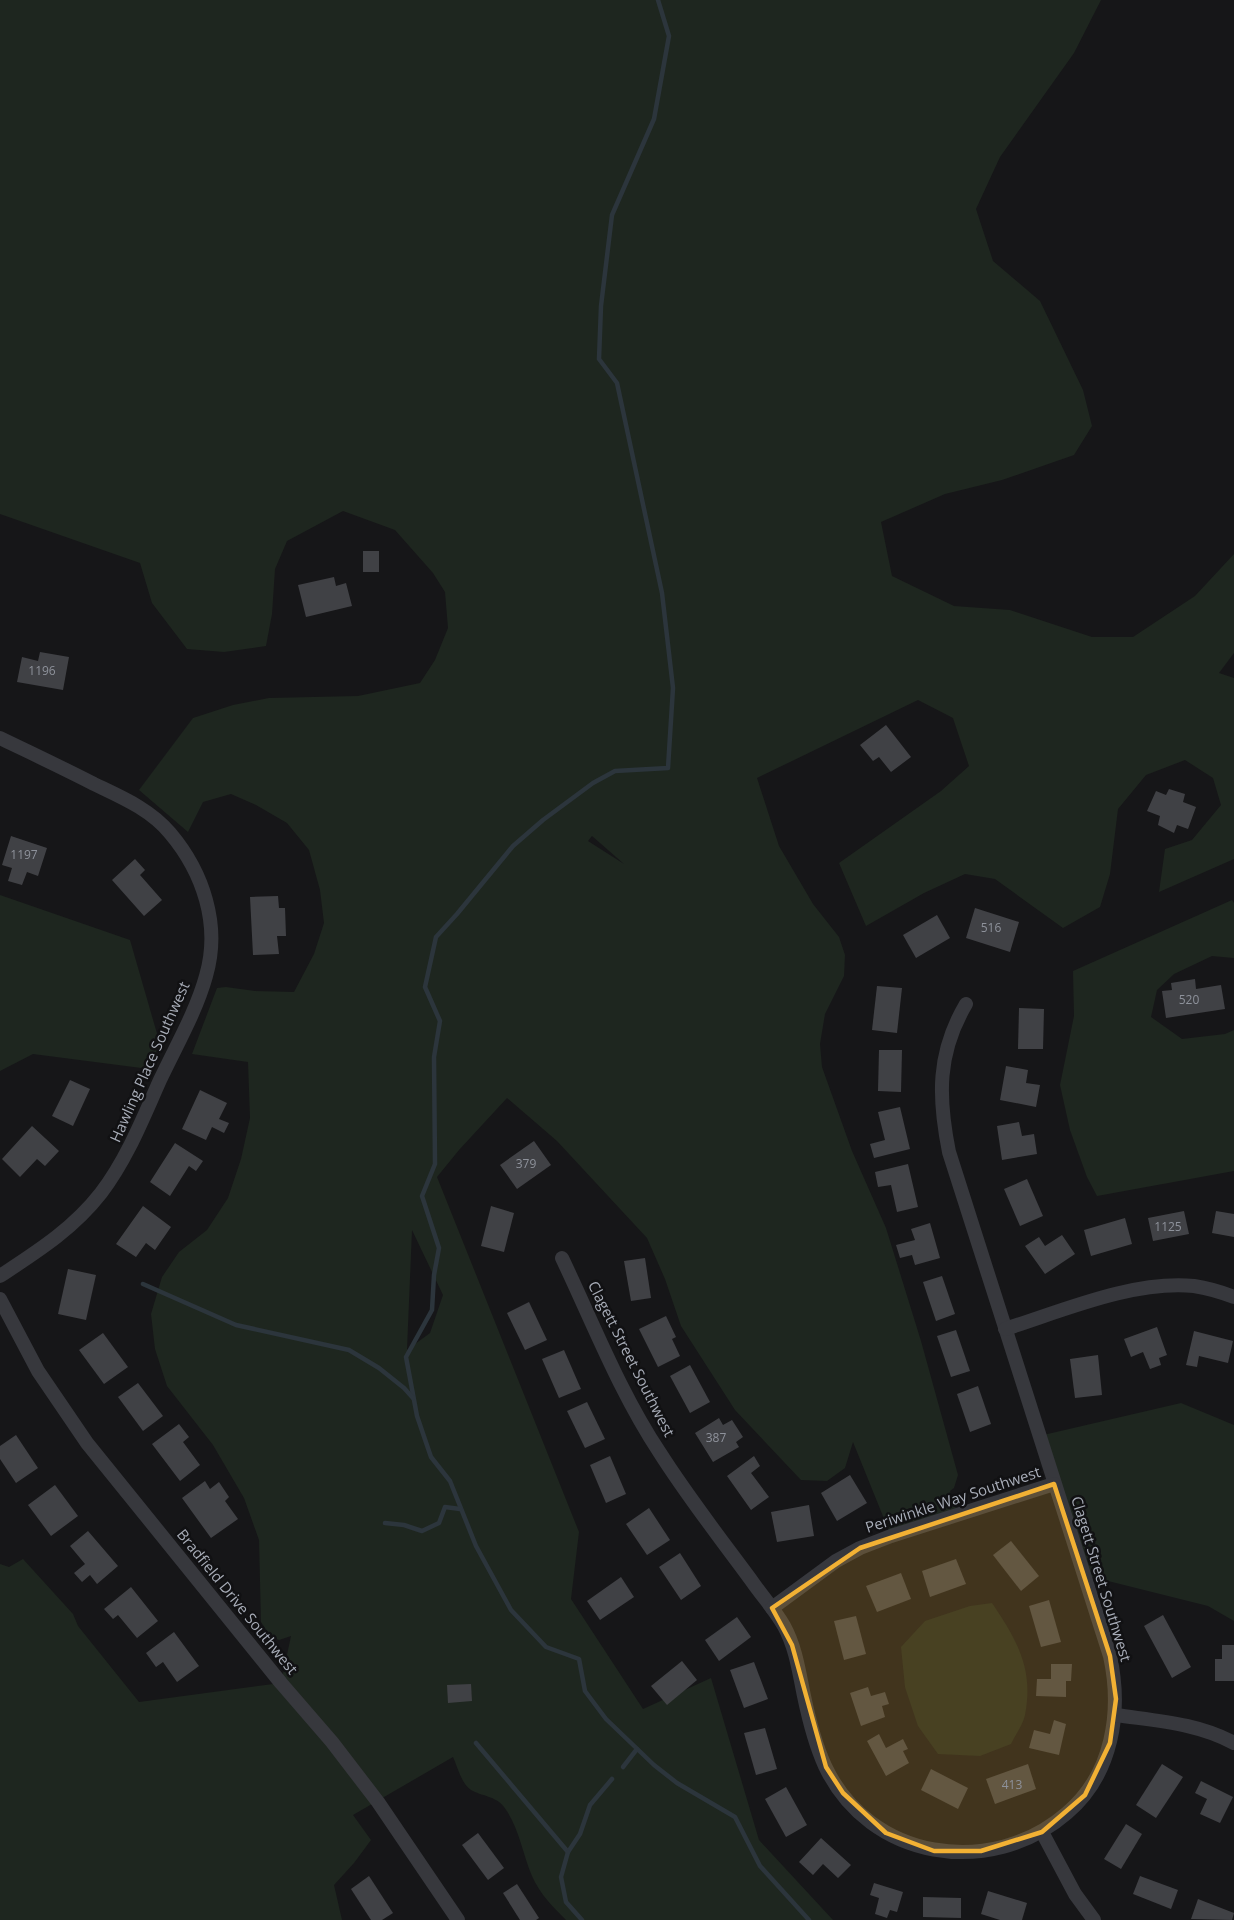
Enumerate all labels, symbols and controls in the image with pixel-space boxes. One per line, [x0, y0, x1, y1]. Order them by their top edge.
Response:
house number: 1196 [28, 662, 56, 679]
house number: 1197 [10, 846, 38, 863]
house number: 516 [981, 919, 1001, 936]
street label: Hawling Place Southwest [105, 978, 194, 1145]
house number: 520 [1179, 991, 1199, 1008]
house number: 379 [516, 1155, 536, 1172]
house number: 1125 [1154, 1218, 1182, 1235]
street label: Clagett Street Southwest [584, 1277, 680, 1440]
house number: 387 [706, 1429, 726, 1446]
street label: Periwinkle Way Southwest [863, 1461, 1043, 1537]
street label: Clagett Street Southwest [1067, 1494, 1137, 1664]
street label: Bradfield Drive Southwest [173, 1525, 303, 1678]
house number: 413 [1002, 1776, 1022, 1793]

